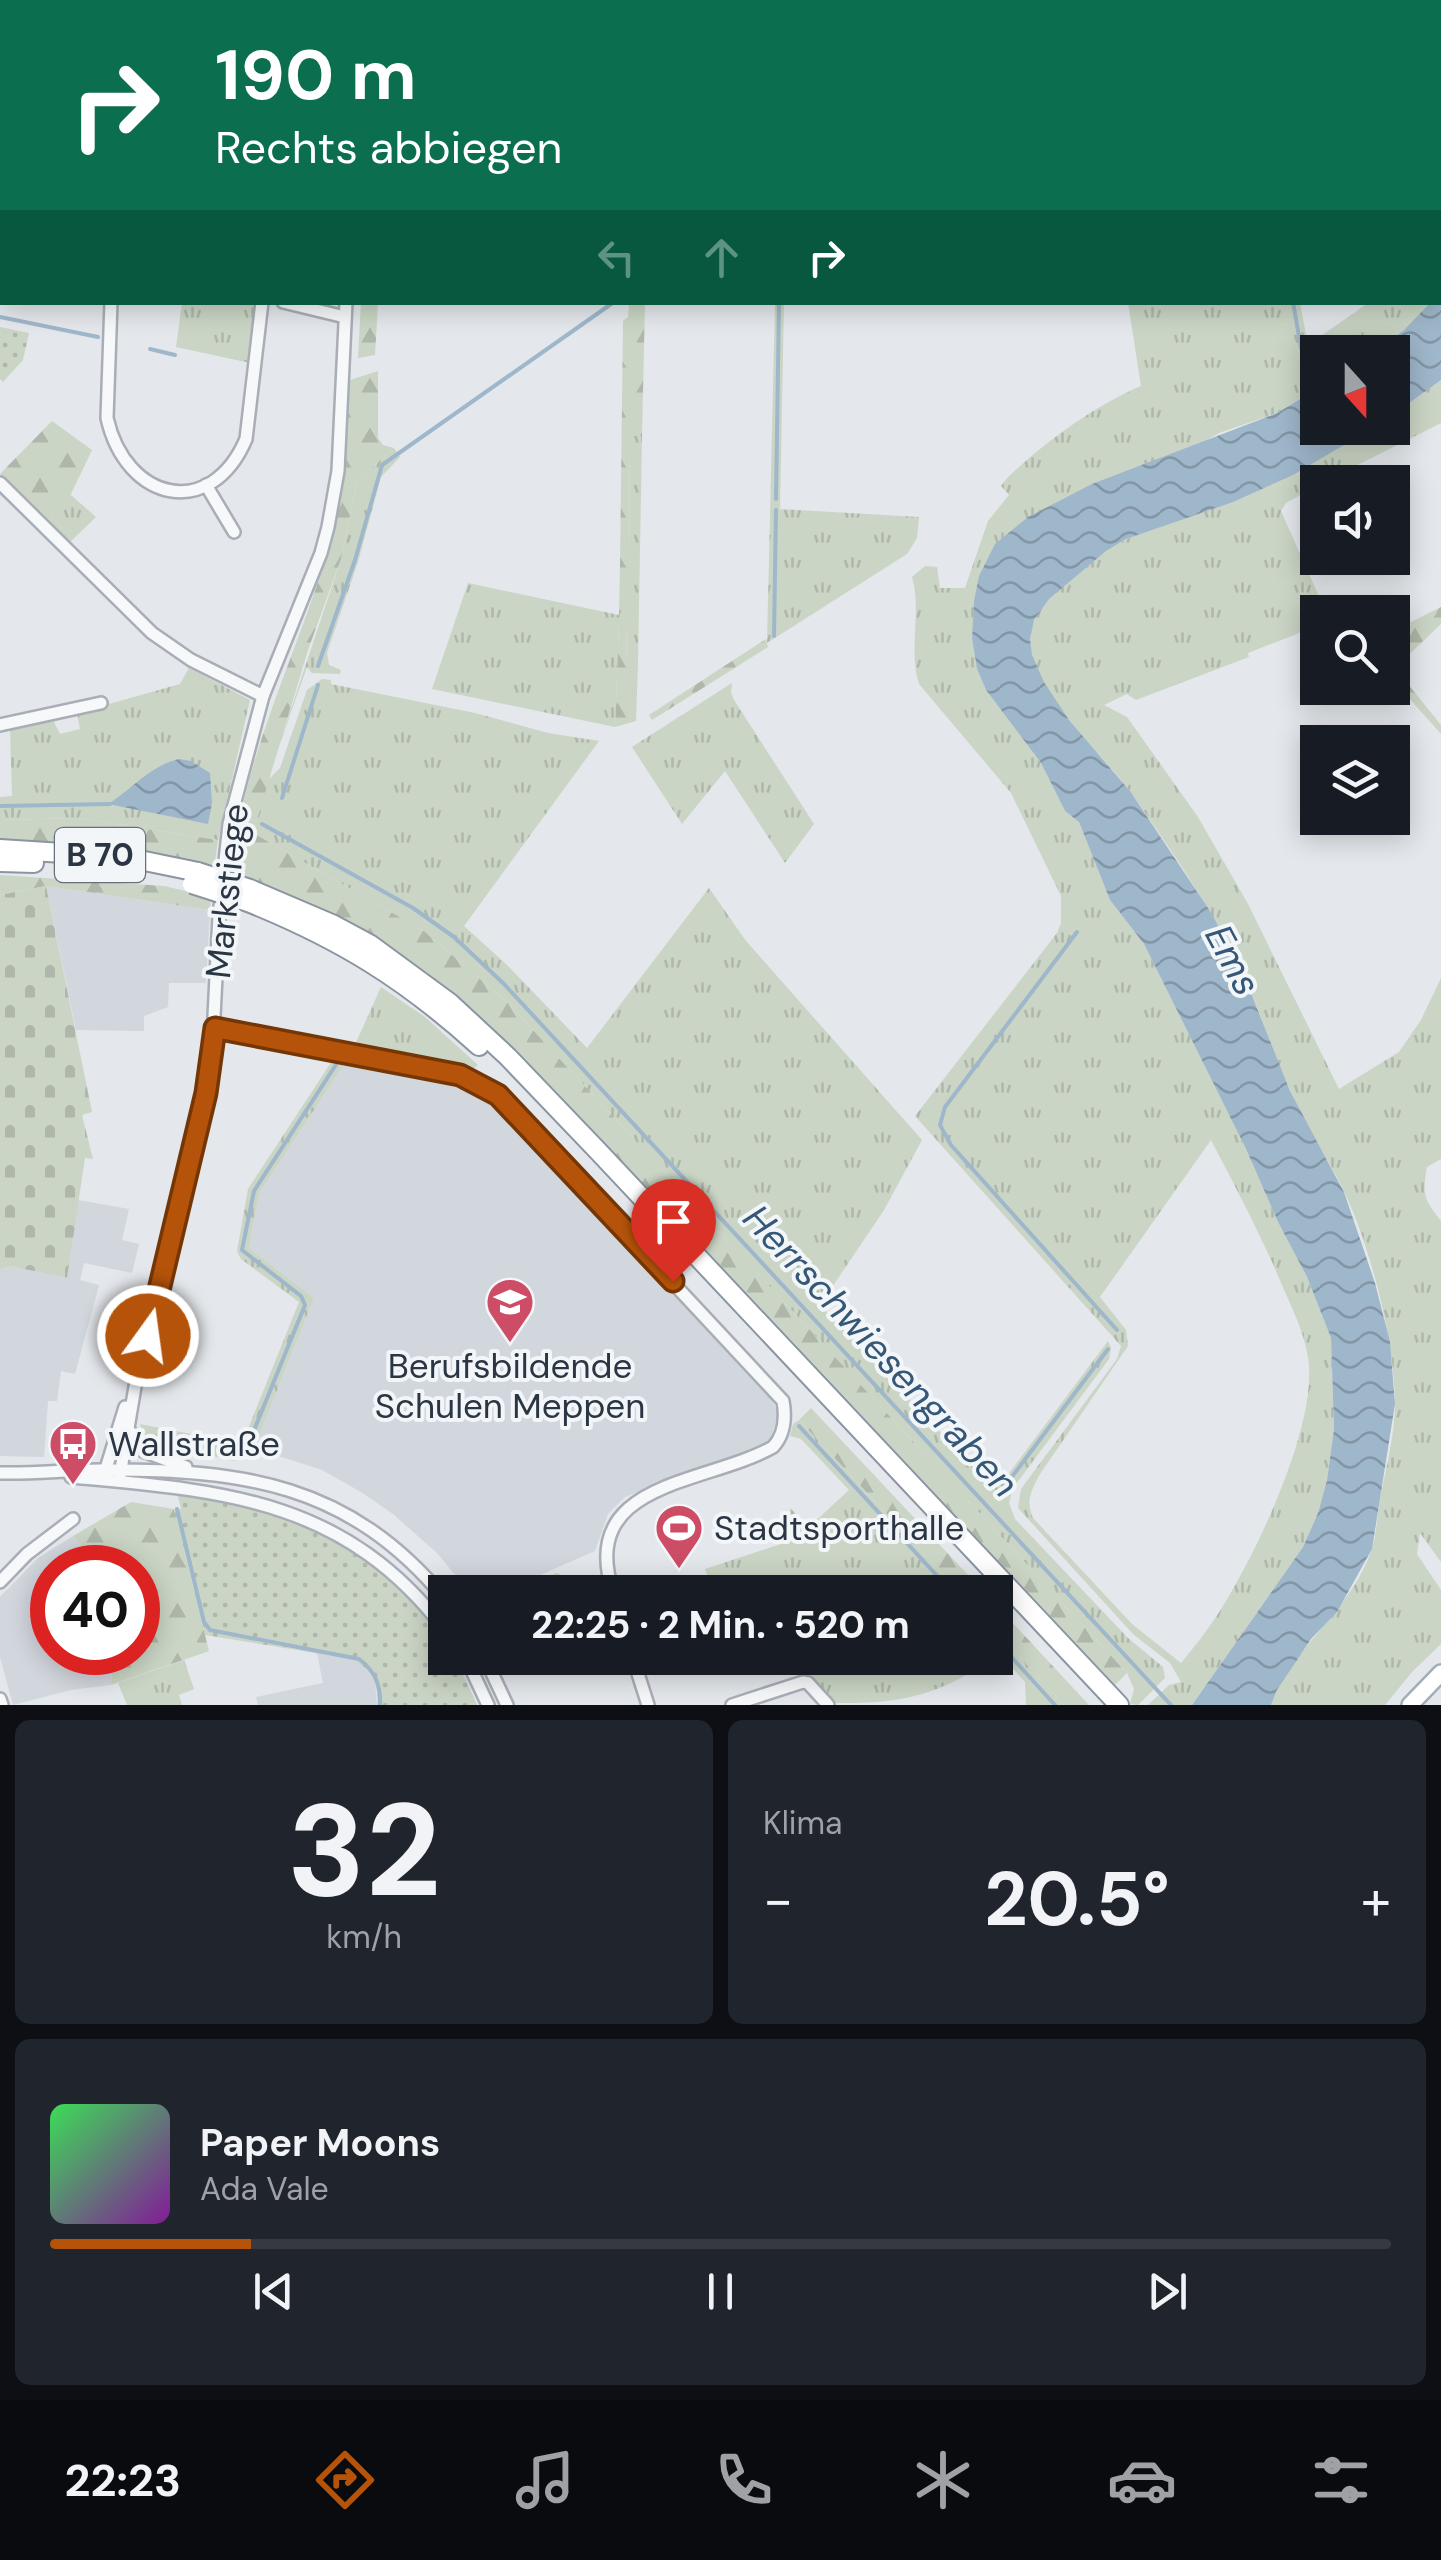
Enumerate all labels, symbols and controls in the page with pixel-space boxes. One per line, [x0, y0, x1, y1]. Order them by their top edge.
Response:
text: 190 m [215, 30, 417, 121]
icon: right [50, 40, 180, 170]
text: Rechts abbiegen [215, 118, 562, 177]
icon: left [589, 230, 644, 285]
icon: ahead [694, 230, 749, 285]
icon: right [799, 230, 854, 285]
north arrow [1300, 335, 1410, 445]
map controls [1300, 335, 1410, 835]
button: sound [1300, 465, 1410, 575]
button: search [1300, 595, 1410, 705]
button: layers [1300, 725, 1410, 835]
street label: Markstiege [195, 801, 259, 981]
road number: B 70 [55, 828, 145, 882]
water label: Ems [1194, 916, 1272, 1004]
pin [631, 1179, 716, 1282]
icon: arrive [646, 1194, 701, 1249]
water label: Herrschwiesengraben [732, 1194, 1030, 1508]
school or university icon: Berufsbildende Schulen Meppen [484, 1276, 536, 1344]
position arrow [96, 1284, 200, 1388]
place label: Berufsbildende Schulen Meppen [375, 1343, 645, 1429]
bus stop icon: Wallstraße [47, 1418, 99, 1486]
place label: Wallstraße [108, 1421, 280, 1467]
sports icon: Stadtsporthalle [653, 1502, 705, 1570]
place label: Stadtsporthalle [714, 1505, 964, 1551]
speed limit sign: 40 [30, 1545, 160, 1675]
text: 22:25 · 2 Min. · 520 m [531, 1600, 910, 1650]
text: 32 [287, 1766, 441, 1935]
text: Klima [763, 1802, 842, 1844]
text: 20.5° [984, 1851, 1170, 1948]
text: − [763, 1864, 793, 1936]
text: + [1361, 1864, 1391, 1936]
text: km/h [326, 1916, 402, 1958]
text: Paper Moons [200, 2118, 440, 2168]
text: Ada Vale [200, 2168, 329, 2210]
icon: previous [246, 2264, 301, 2319]
icon: pause [693, 2264, 748, 2319]
icon: next [1140, 2264, 1195, 2319]
icon: directions [310, 2445, 380, 2515]
icon: music [510, 2445, 580, 2515]
icon: phone [709, 2445, 779, 2515]
icon: climate [908, 2445, 978, 2515]
icon: car [1107, 2445, 1177, 2515]
icon: filters [1306, 2445, 1376, 2515]
text: 22:23 [65, 2451, 181, 2510]

